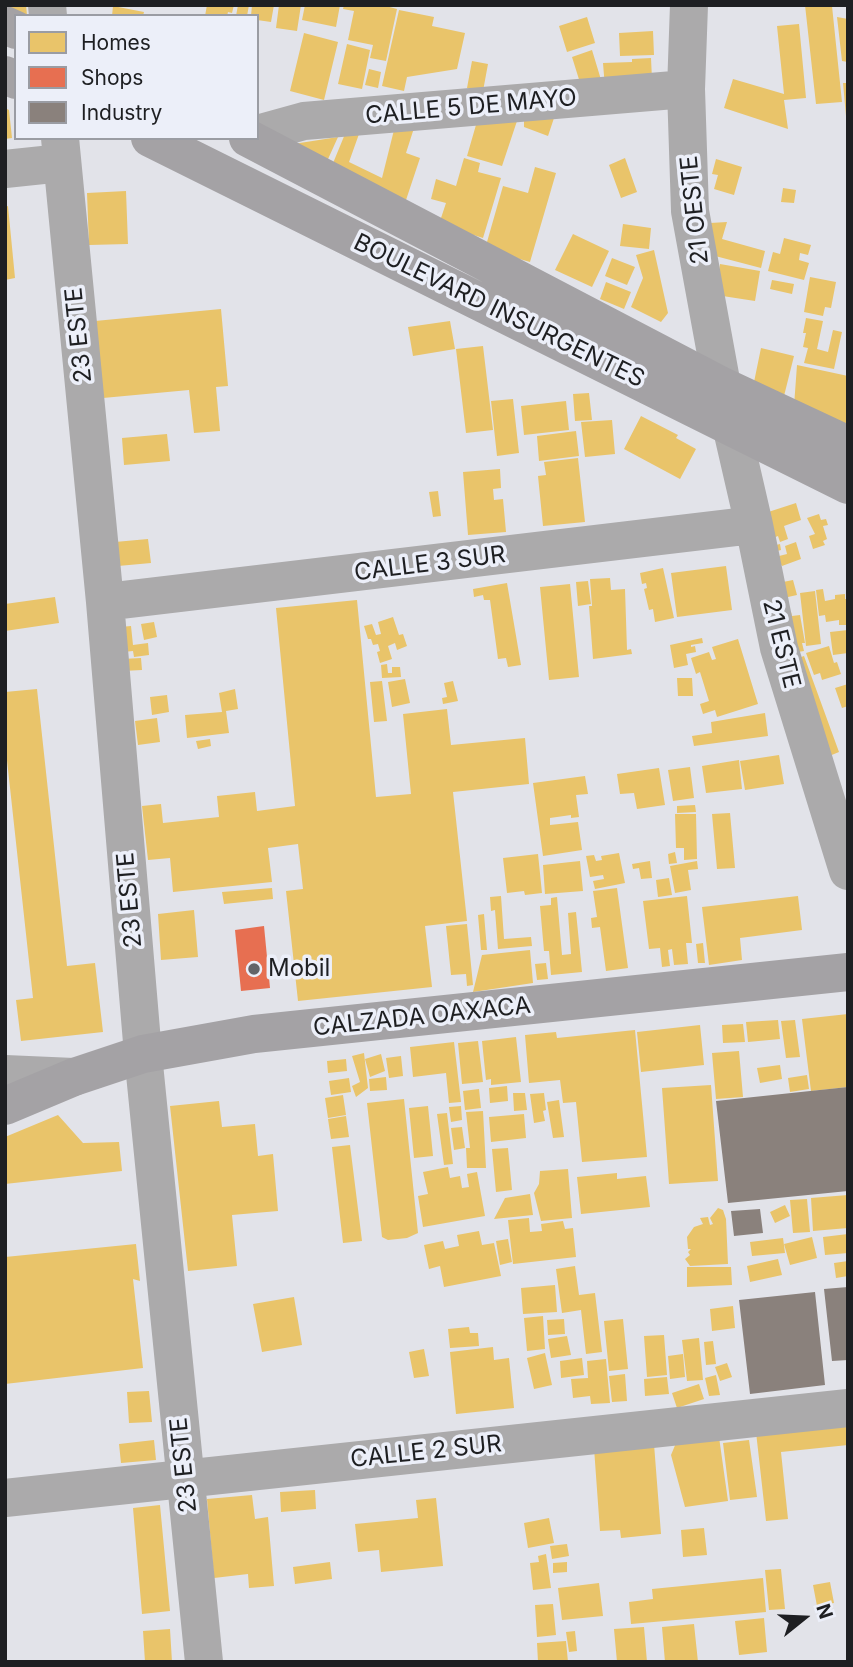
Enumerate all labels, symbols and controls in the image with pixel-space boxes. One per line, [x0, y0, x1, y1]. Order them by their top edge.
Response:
legend [14, 14, 259, 140]
text: Homes [81, 30, 151, 55]
text: Shops [81, 65, 143, 90]
street label: CALLE 5 DE MAYO [364, 83, 578, 131]
text: Industry [81, 100, 162, 125]
street label: 21 OESTE [675, 154, 715, 266]
street label: BOULEVARD INSURGENTES [349, 228, 649, 394]
street label: 23 ESTE [60, 286, 98, 384]
street label: CALLE 3 SUR [353, 540, 507, 588]
street label: 21 ESTE [756, 596, 806, 692]
street label: 23 ESTE [111, 851, 149, 949]
place label: Mobil [268, 955, 330, 983]
marker: Mobil [246, 961, 262, 977]
street label: CALZADA OAXACA [312, 991, 532, 1043]
street label: 23 ESTE [165, 1416, 203, 1514]
street label: CALLE 2 SUR [349, 1430, 503, 1474]
north arrow [769, 1583, 839, 1653]
text: N [811, 1601, 838, 1622]

